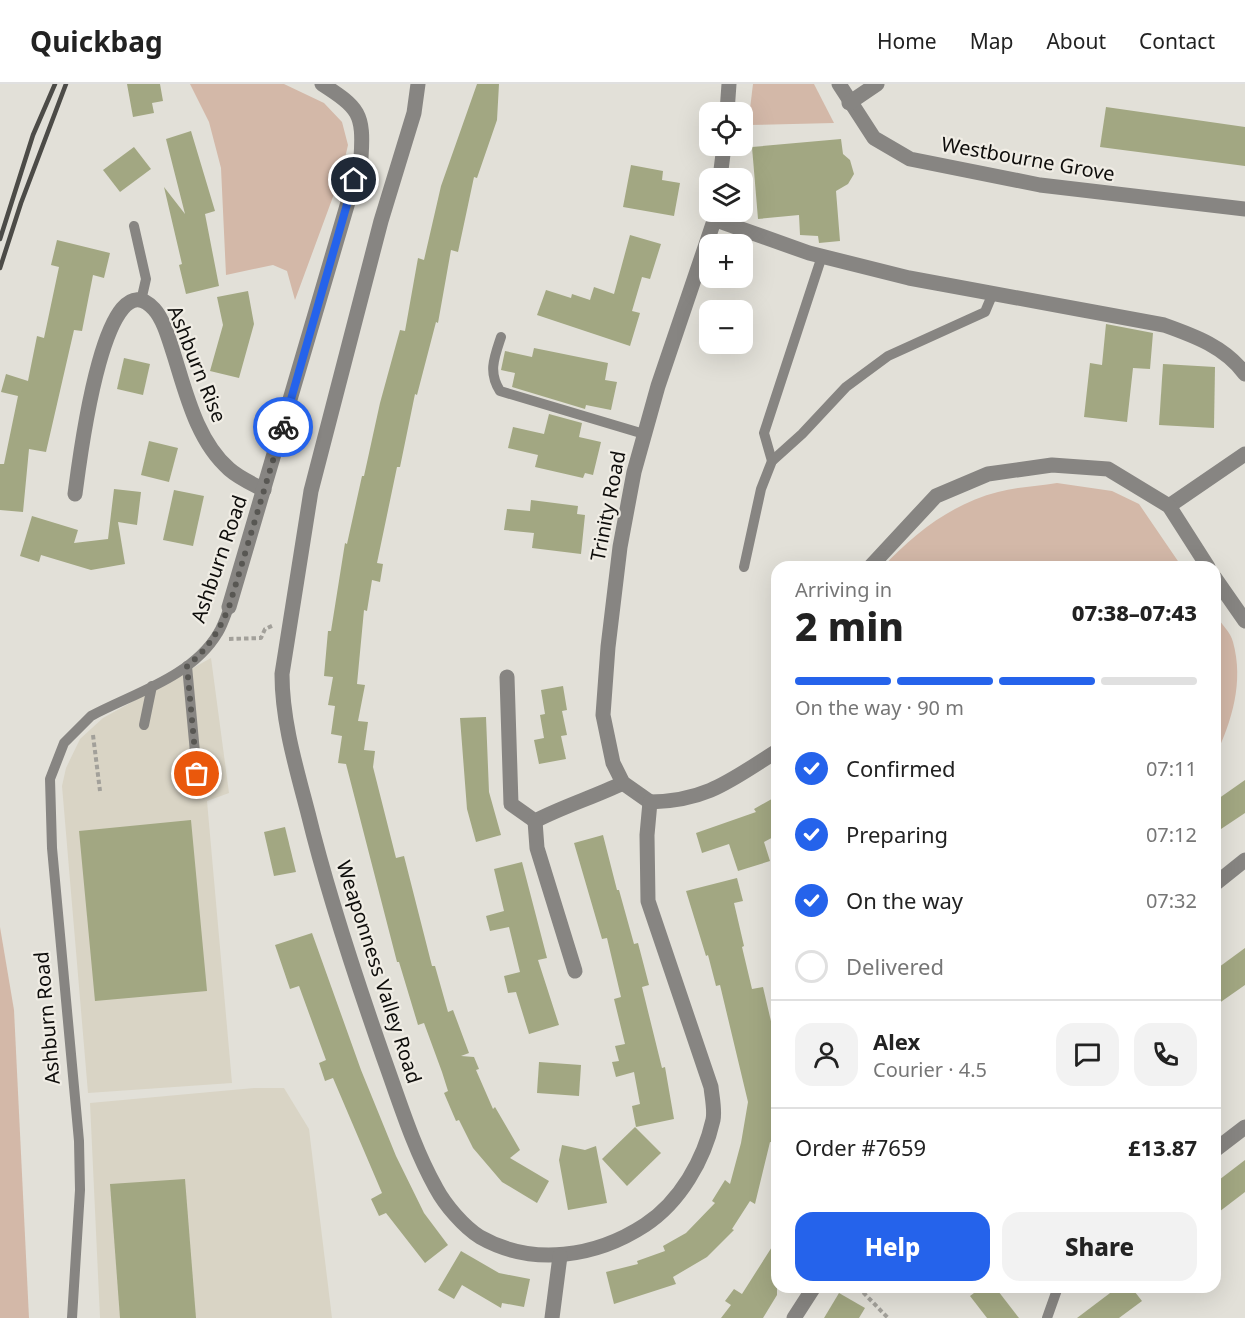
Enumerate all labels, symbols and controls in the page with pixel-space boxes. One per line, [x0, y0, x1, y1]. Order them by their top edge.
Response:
text: Quickbag [30, 22, 163, 60]
text: Home [877, 27, 937, 55]
text: Map [970, 27, 1013, 55]
text: About [1046, 27, 1106, 55]
text: Contact [1139, 27, 1215, 55]
map controls [699, 102, 753, 354]
button: locate [699, 102, 753, 156]
street label: Westbourne Grove [939, 130, 1117, 187]
pin [328, 154, 379, 205]
icon: home [337, 163, 370, 196]
button: layers [699, 168, 753, 222]
button: + [699, 234, 753, 288]
button: − [699, 300, 753, 354]
street label: Ashburn Rise [162, 301, 233, 426]
courier [253, 397, 313, 457]
icon: bike [267, 411, 300, 444]
street label: Trinity Road [584, 448, 631, 563]
street label: Ashburn Road [184, 491, 253, 626]
text: Arriving in [795, 576, 892, 603]
text: 07:38–07:43 [1072, 597, 1197, 627]
text: 2 min [795, 599, 904, 652]
text: On the way · 90 m [795, 694, 964, 721]
pin [171, 748, 222, 799]
icon: check [795, 752, 828, 785]
text: Confirmed [846, 753, 956, 783]
text: 07:11 [1146, 755, 1197, 782]
icon: bag [180, 757, 213, 790]
icon: check [795, 818, 828, 851]
text: Preparing [846, 819, 948, 849]
text: 07:12 [1146, 821, 1197, 848]
street label: Weaponness Valley Road [331, 857, 428, 1087]
icon: check [795, 884, 828, 917]
text: On the way [846, 885, 963, 915]
text: 07:32 [1146, 887, 1197, 914]
street label: Ashburn Road [27, 950, 66, 1086]
text: Delivered [846, 951, 944, 981]
button: person [795, 1023, 858, 1086]
button: chat [1056, 1023, 1119, 1086]
button: phone [1134, 1023, 1197, 1086]
text: Alex [873, 1026, 920, 1056]
text: Courier · 4.5 [873, 1056, 987, 1083]
text: Order #7659 [795, 1132, 926, 1162]
text: £13.87 [1128, 1132, 1197, 1162]
button: Help [795, 1212, 990, 1281]
button: Share [1002, 1212, 1197, 1281]

